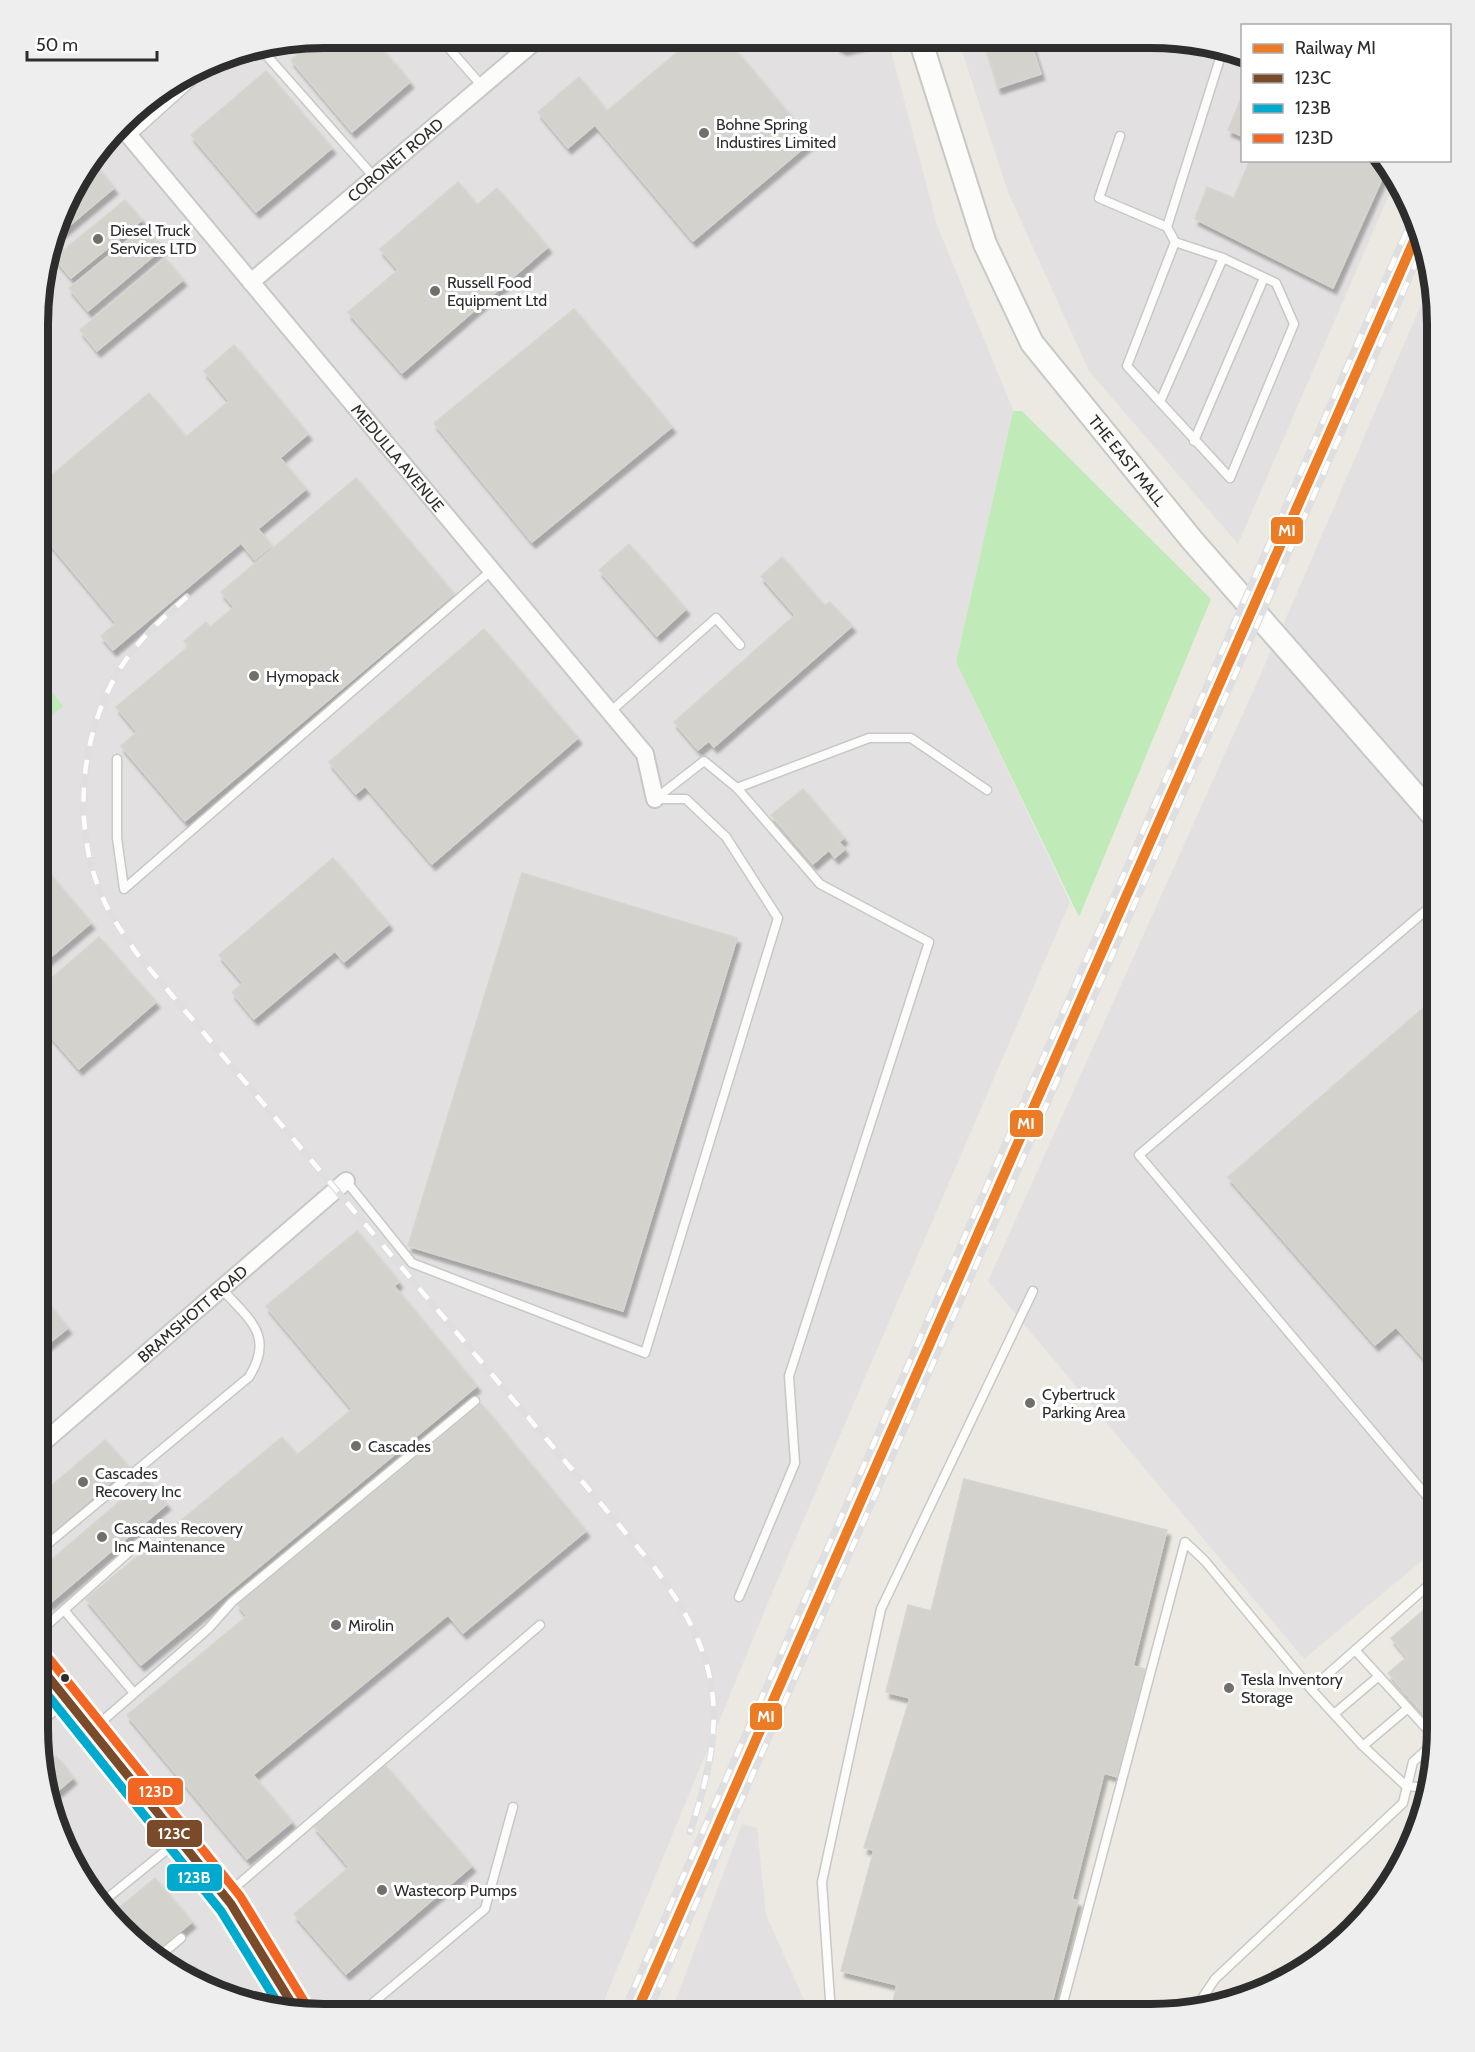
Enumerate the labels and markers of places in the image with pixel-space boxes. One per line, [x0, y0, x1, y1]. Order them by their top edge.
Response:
place label: Bohne Spring Industires Limited [716, 115, 836, 152]
marker: Bohne Spring Industires Limited [697, 126, 711, 140]
place label: Diesel Truck Services LTD [110, 221, 197, 258]
marker: Diesel Truck Services LTD [91, 232, 105, 246]
place label: Russell Food Equipment Ltd [447, 273, 547, 310]
marker: Russell Food Equipment Ltd [428, 284, 442, 298]
place label: Hymopack [266, 667, 340, 686]
marker: Hymopack [247, 669, 261, 683]
place label: Cybertruck Parking Area [1042, 1385, 1126, 1422]
marker: Cybertruck Parking Area [1023, 1396, 1037, 1410]
place label: Cascades [368, 1437, 431, 1456]
marker: Cascades [349, 1439, 363, 1453]
place label: Cascades Recovery Inc [95, 1464, 181, 1501]
marker: Cascades Recovery Inc [76, 1475, 90, 1489]
place label: Cascades Recovery Inc Maintenance [114, 1519, 243, 1556]
marker: Cascades Recovery Inc Maintenance [95, 1530, 109, 1544]
place label: Mirolin [348, 1616, 394, 1635]
marker: Mirolin [329, 1618, 343, 1632]
place label: Tesla Inventory Storage [1241, 1670, 1343, 1707]
unlabelled marker [59, 1672, 71, 1684]
marker: Tesla Inventory Storage [1222, 1681, 1236, 1695]
place label: Wastecorp Pumps [394, 1881, 517, 1900]
marker: Wastecorp Pumps [375, 1883, 389, 1897]

